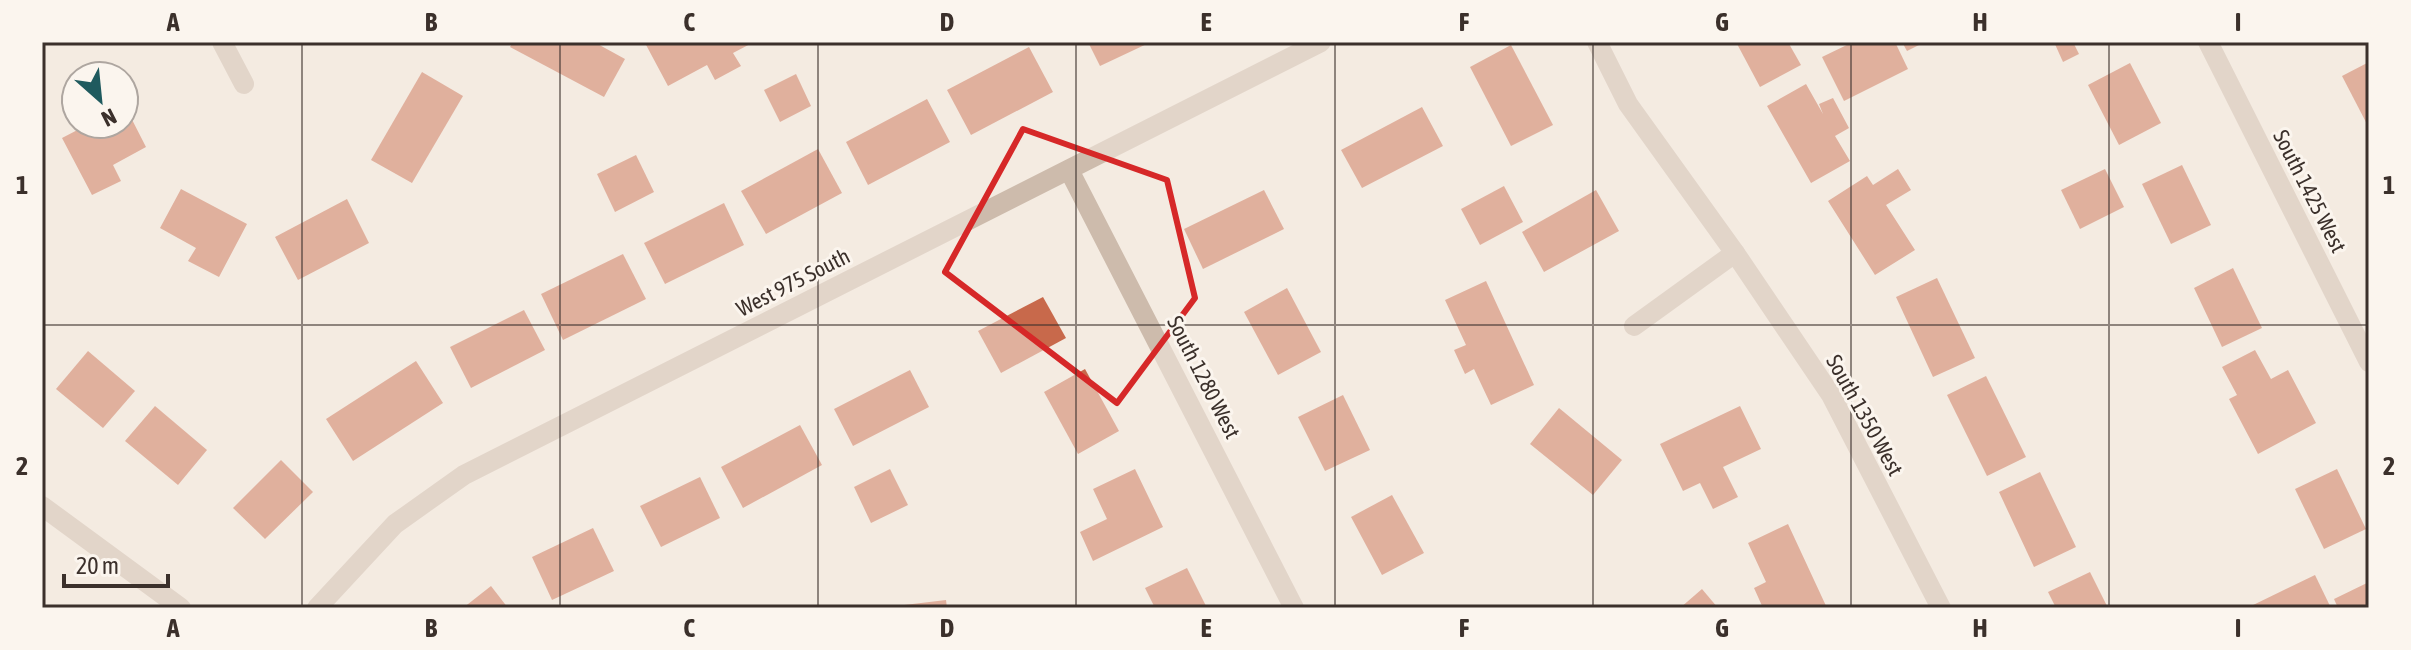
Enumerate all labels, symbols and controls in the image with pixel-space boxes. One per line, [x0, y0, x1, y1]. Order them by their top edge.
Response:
text: A [166, 7, 180, 37]
text: B [425, 7, 438, 37]
text: C [683, 7, 695, 37]
text: D [940, 7, 954, 37]
text: E [1200, 7, 1212, 37]
text: F [1459, 7, 1470, 37]
text: G [1715, 7, 1729, 37]
text: H [1972, 7, 1988, 37]
text: I [2235, 7, 2241, 37]
north arrow [60, 60, 140, 140]
text: N [97, 103, 121, 132]
street label: South 1425 West [2268, 125, 2352, 257]
text: 1 [16, 170, 28, 200]
text: 1 [2383, 170, 2395, 200]
street label: West 975 South [732, 242, 854, 322]
street label: South 1280 West [1162, 311, 1246, 443]
street label: South 1350 West [1821, 350, 1909, 480]
text: 2 [16, 451, 28, 481]
text: 2 [2383, 451, 2395, 481]
scale bar [64, 538, 168, 588]
text: 20 m [76, 552, 119, 579]
text: A [166, 613, 180, 643]
text: B [425, 613, 438, 643]
text: C [683, 613, 695, 643]
text: D [940, 613, 954, 643]
text: E [1200, 613, 1212, 643]
text: F [1459, 613, 1470, 643]
text: G [1715, 613, 1729, 643]
text: H [1972, 613, 1988, 643]
text: I [2235, 613, 2241, 643]

